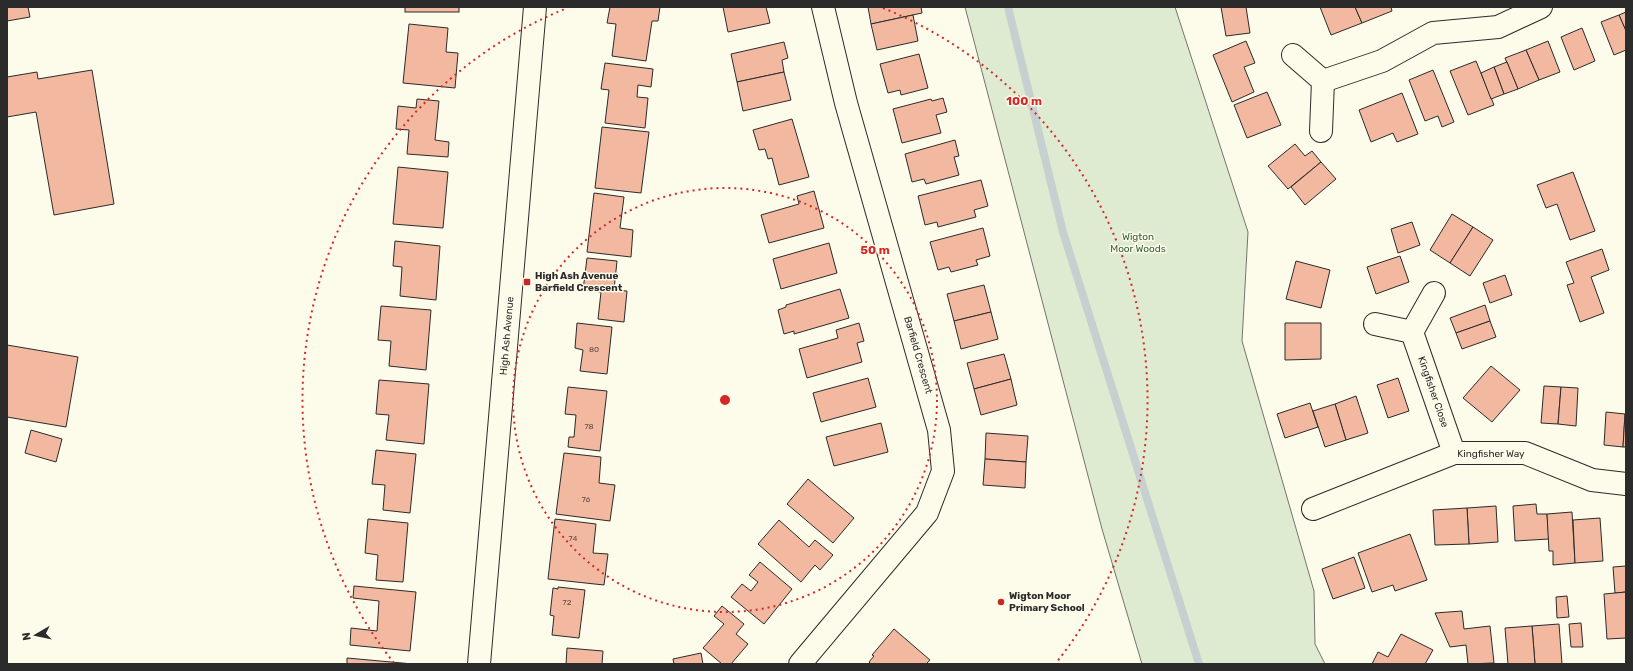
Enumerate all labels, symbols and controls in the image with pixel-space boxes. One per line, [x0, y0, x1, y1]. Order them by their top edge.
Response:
text: 100 m [1006, 94, 1042, 108]
park label: Wigton Moor Woods [1110, 231, 1166, 255]
text: 50 m [860, 243, 890, 257]
place label: High Ash Avenue Barfield Crescent [535, 270, 623, 294]
marker: High Ash Avenue Barfield Crescent [522, 277, 532, 287]
street label: High Ash Avenue [498, 296, 516, 376]
street label: Barfield Crescent [901, 315, 935, 395]
house number: 80 [589, 345, 599, 354]
street label: Kingfisher Close [1415, 355, 1451, 429]
centre of rings [718, 393, 732, 407]
house number: 78 [584, 422, 594, 431]
street label: Kingfisher Way [1457, 448, 1525, 460]
house number: 76 [582, 495, 591, 504]
house number: 74 [569, 534, 577, 543]
place label: Wigton Moor Primary School [1009, 590, 1085, 614]
marker: Wigton Moor Primary School [996, 597, 1006, 607]
house number: 72 [563, 598, 572, 607]
north arrow [16, 615, 56, 655]
text: N [20, 631, 34, 641]

